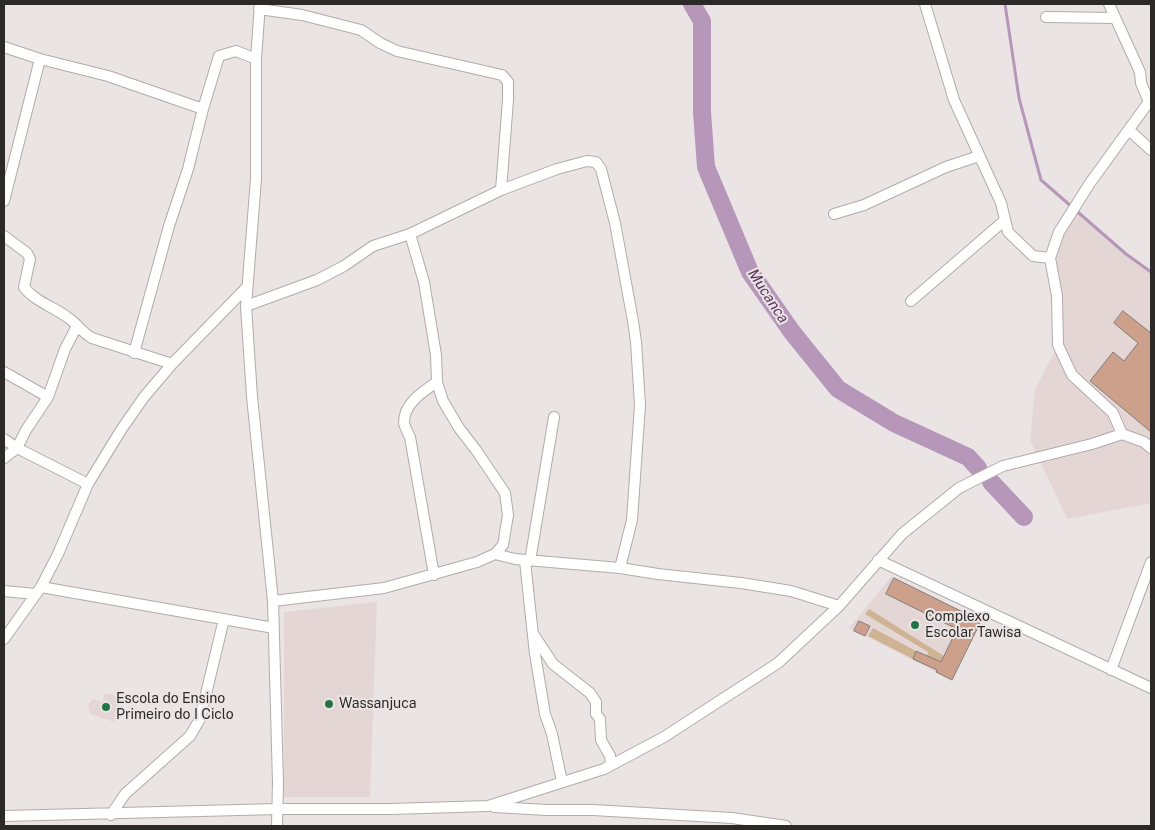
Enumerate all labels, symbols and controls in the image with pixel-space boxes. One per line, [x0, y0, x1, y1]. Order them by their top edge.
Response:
water label: Mucanca [744, 266, 792, 326]
place label: Complexo Escolar Tawisa [925, 609, 1021, 642]
marker: Complexo Escolar Tawisa [909, 619, 921, 631]
place label: Escola do Ensino Primeiro do I Ciclo [116, 691, 234, 724]
place label: Wassanjuca [339, 696, 416, 712]
marker: Wassanjuca [323, 698, 335, 710]
marker: Escola do Ensino Primeiro do I Ciclo [100, 701, 112, 713]

